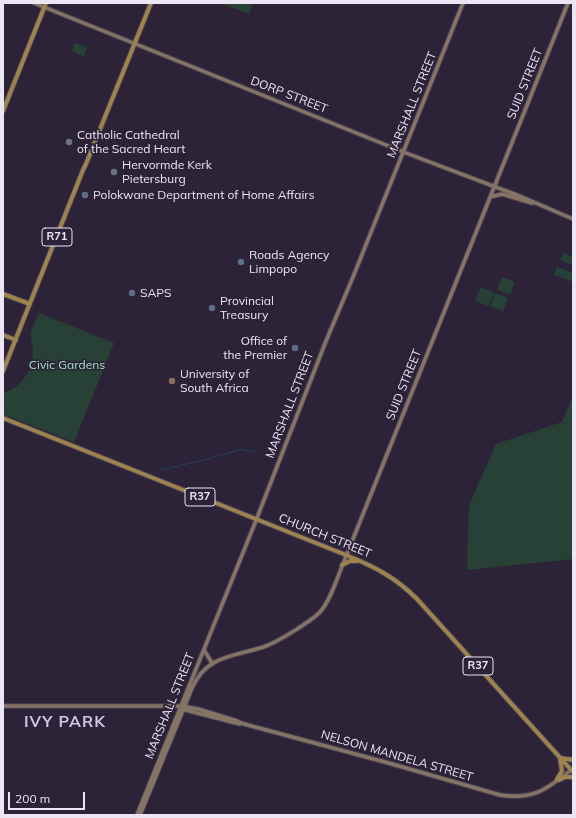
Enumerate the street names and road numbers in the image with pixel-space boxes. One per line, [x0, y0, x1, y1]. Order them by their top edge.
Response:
street label: SUID STREET [504, 46, 546, 122]
street label: MARSHALL STREET [384, 50, 440, 160]
street label: DORP STREET [248, 74, 330, 116]
road number: R71 [42, 228, 72, 246]
street label: SUID STREET [383, 347, 425, 423]
street label: MARSHALL STREET [263, 350, 317, 460]
road number: R37 [185, 488, 215, 506]
street label: CHURCH STREET [276, 511, 374, 561]
street label: MARSHALL STREET [142, 651, 198, 761]
road number: R37 [463, 657, 493, 675]
street label: NELSON MANDELA STREET [319, 727, 475, 785]

